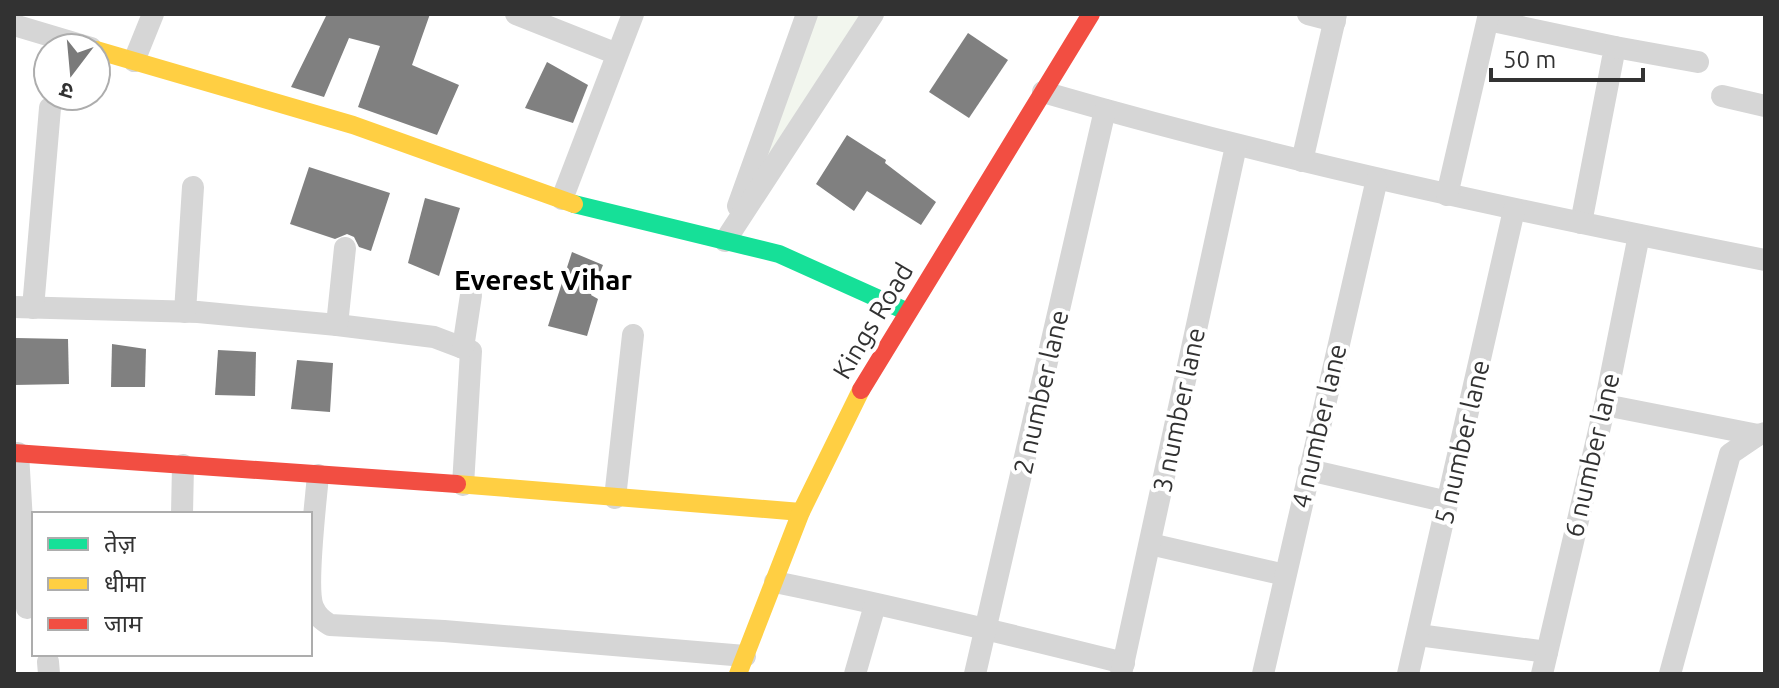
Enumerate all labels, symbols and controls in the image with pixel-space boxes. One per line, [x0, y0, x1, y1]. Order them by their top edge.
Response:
north arrow [32, 32, 112, 112]
scale bar [1491, 32, 1643, 82]
text: 50 m [1503, 46, 1556, 73]
text: उ [56, 78, 76, 105]
street label: Kings Road [827, 258, 918, 384]
district label: Everest Vihar [454, 264, 633, 295]
street label: 2 number lane [1008, 307, 1073, 477]
street label: 3 number lane [1147, 325, 1210, 495]
street label: 4 number lane [1286, 341, 1351, 511]
street label: 5 number lane [1429, 357, 1494, 527]
street label: 6 number lane [1559, 370, 1624, 540]
legend [32, 512, 312, 656]
text: तेज़ [104, 530, 137, 557]
text: धीमा [104, 570, 146, 597]
text: जाम [104, 610, 143, 637]

